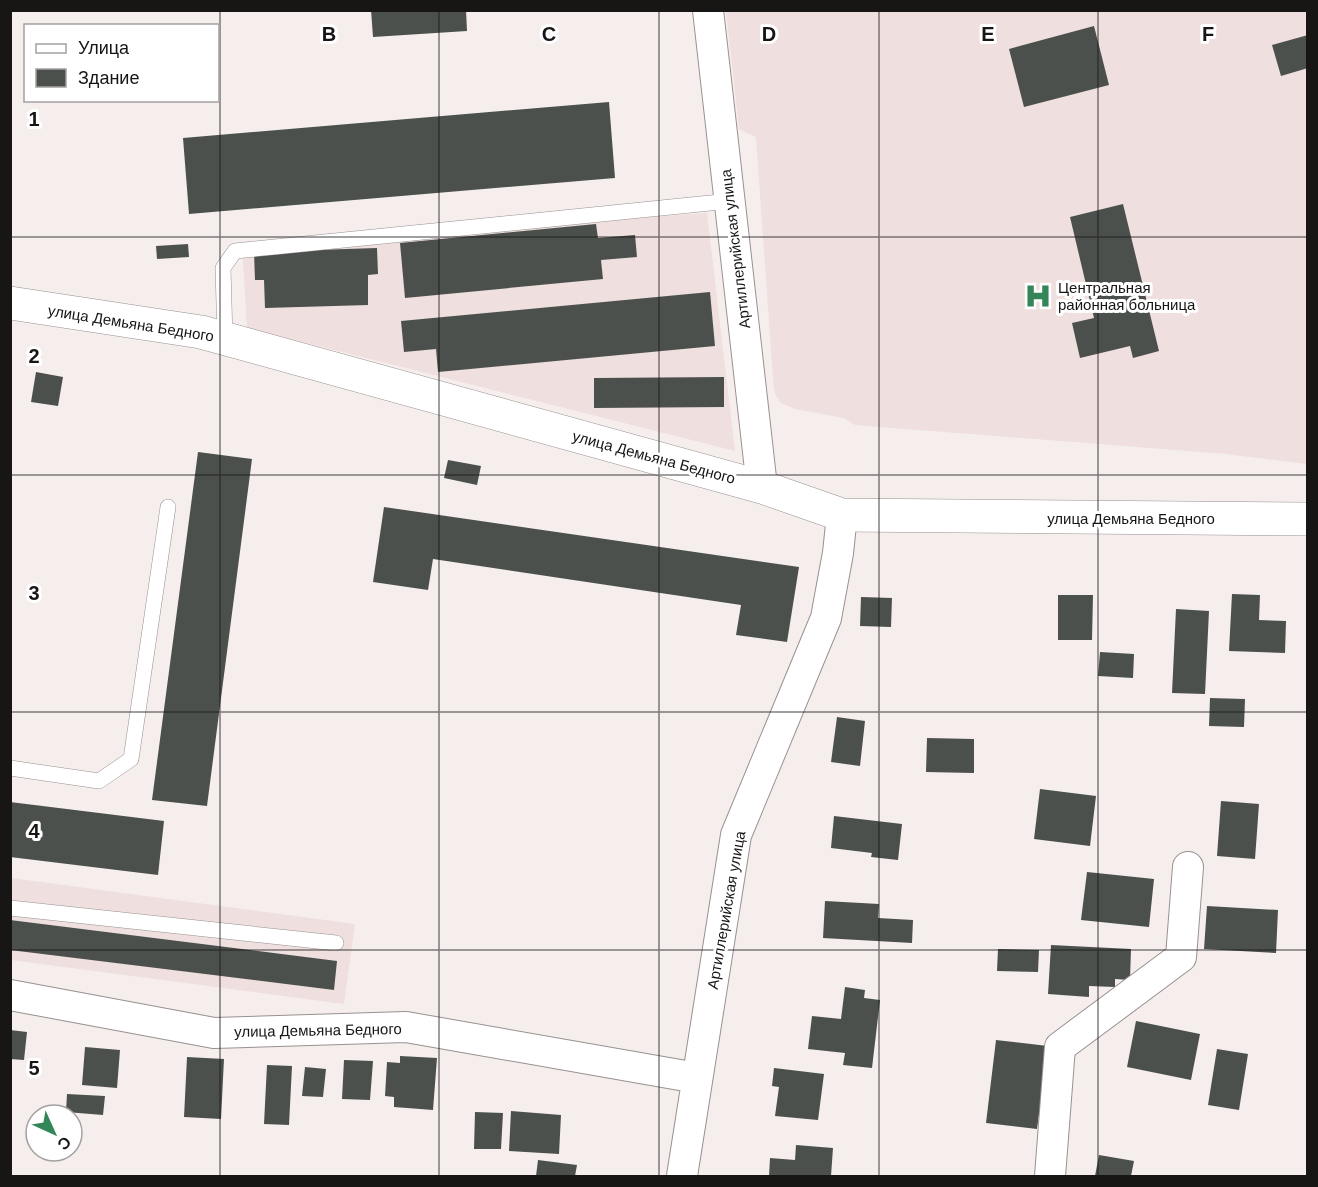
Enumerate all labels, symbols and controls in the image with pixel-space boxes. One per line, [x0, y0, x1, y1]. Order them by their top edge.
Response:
text: B [322, 23, 336, 45]
text: C [542, 23, 556, 45]
text: D [762, 23, 776, 45]
text: E [981, 23, 995, 45]
text: F [1202, 23, 1214, 45]
legend [24, 24, 219, 102]
text: Улица [78, 38, 130, 58]
text: Здание [78, 68, 139, 88]
text: 1 [28, 108, 40, 130]
street label: Артиллерийская улица [717, 168, 753, 330]
place label: Центральная районная больница [1058, 279, 1196, 313]
hospital icon: Центральная районная больница [1023, 281, 1053, 311]
street label: улица Демьяна Бедного [47, 301, 215, 345]
text: 2 [28, 345, 40, 367]
street label: улица Демьяна Бедного [571, 427, 737, 487]
street label: улица Демьяна Бедного [1047, 510, 1215, 527]
text: 3 [28, 582, 40, 604]
text: 4 [28, 820, 40, 842]
street label: Артиллерийская улица [704, 829, 748, 990]
street label: улица Демьяна Бедного [234, 1020, 402, 1040]
text: 5 [28, 1057, 40, 1079]
north arrow [24, 1103, 84, 1163]
text: С [54, 1133, 74, 1154]

